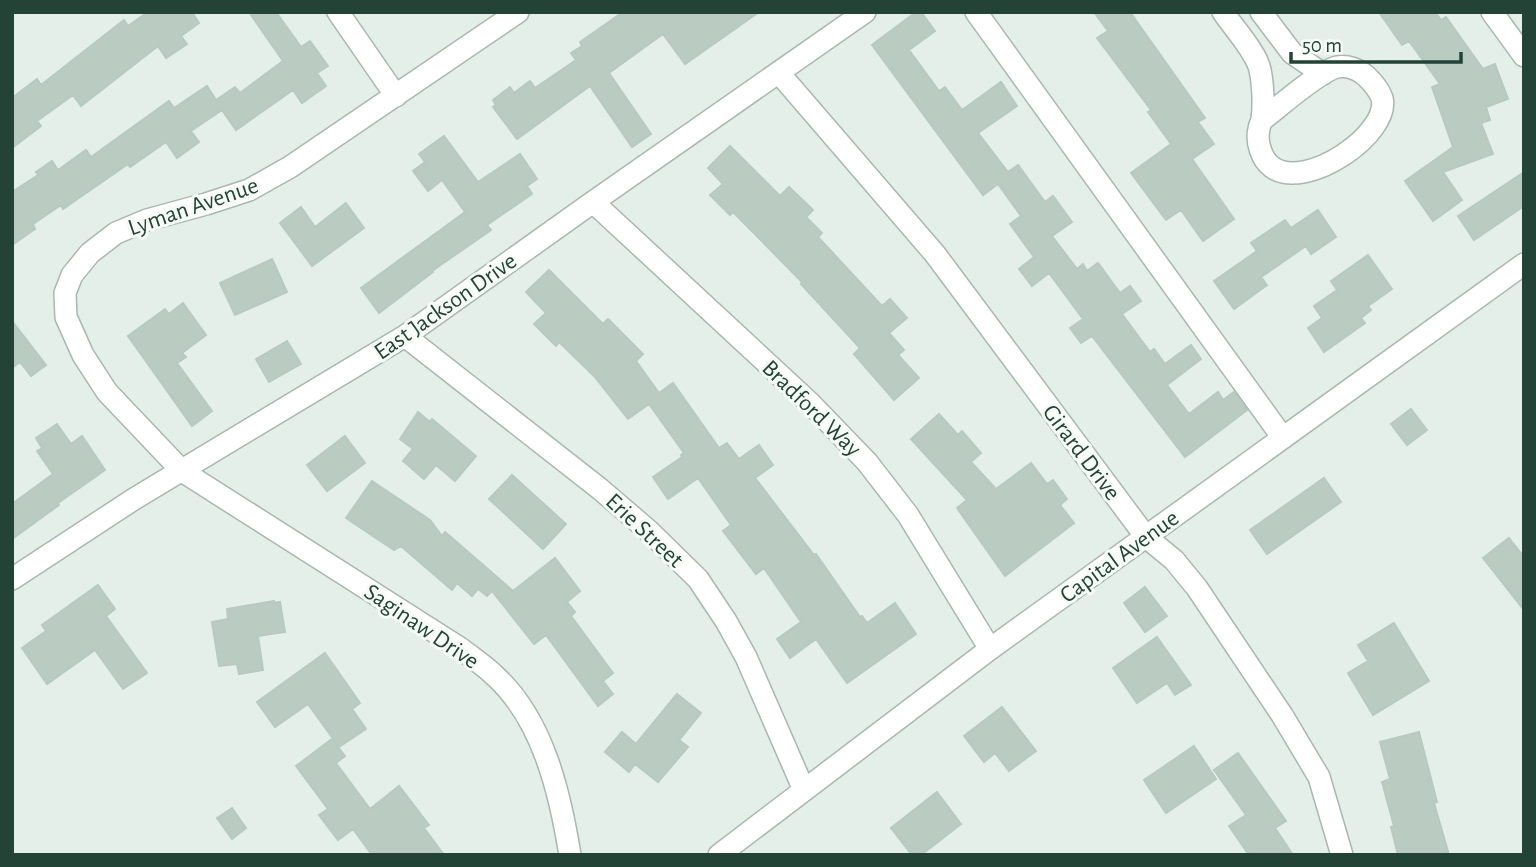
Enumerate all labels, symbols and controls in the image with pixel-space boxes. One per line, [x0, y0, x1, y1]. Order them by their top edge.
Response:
scale bar [1291, 21, 1461, 65]
text: 50 m [1302, 35, 1342, 56]
street label: Lyman Avenue [125, 173, 262, 240]
street label: East Jackson Drive [370, 249, 521, 365]
street label: Bradford Way [757, 356, 865, 462]
street label: Girard Drive [1038, 400, 1125, 505]
street label: Erie Street [601, 489, 688, 573]
street label: Capital Avenue [1056, 506, 1183, 608]
street label: Saginaw Drive [360, 580, 483, 674]

